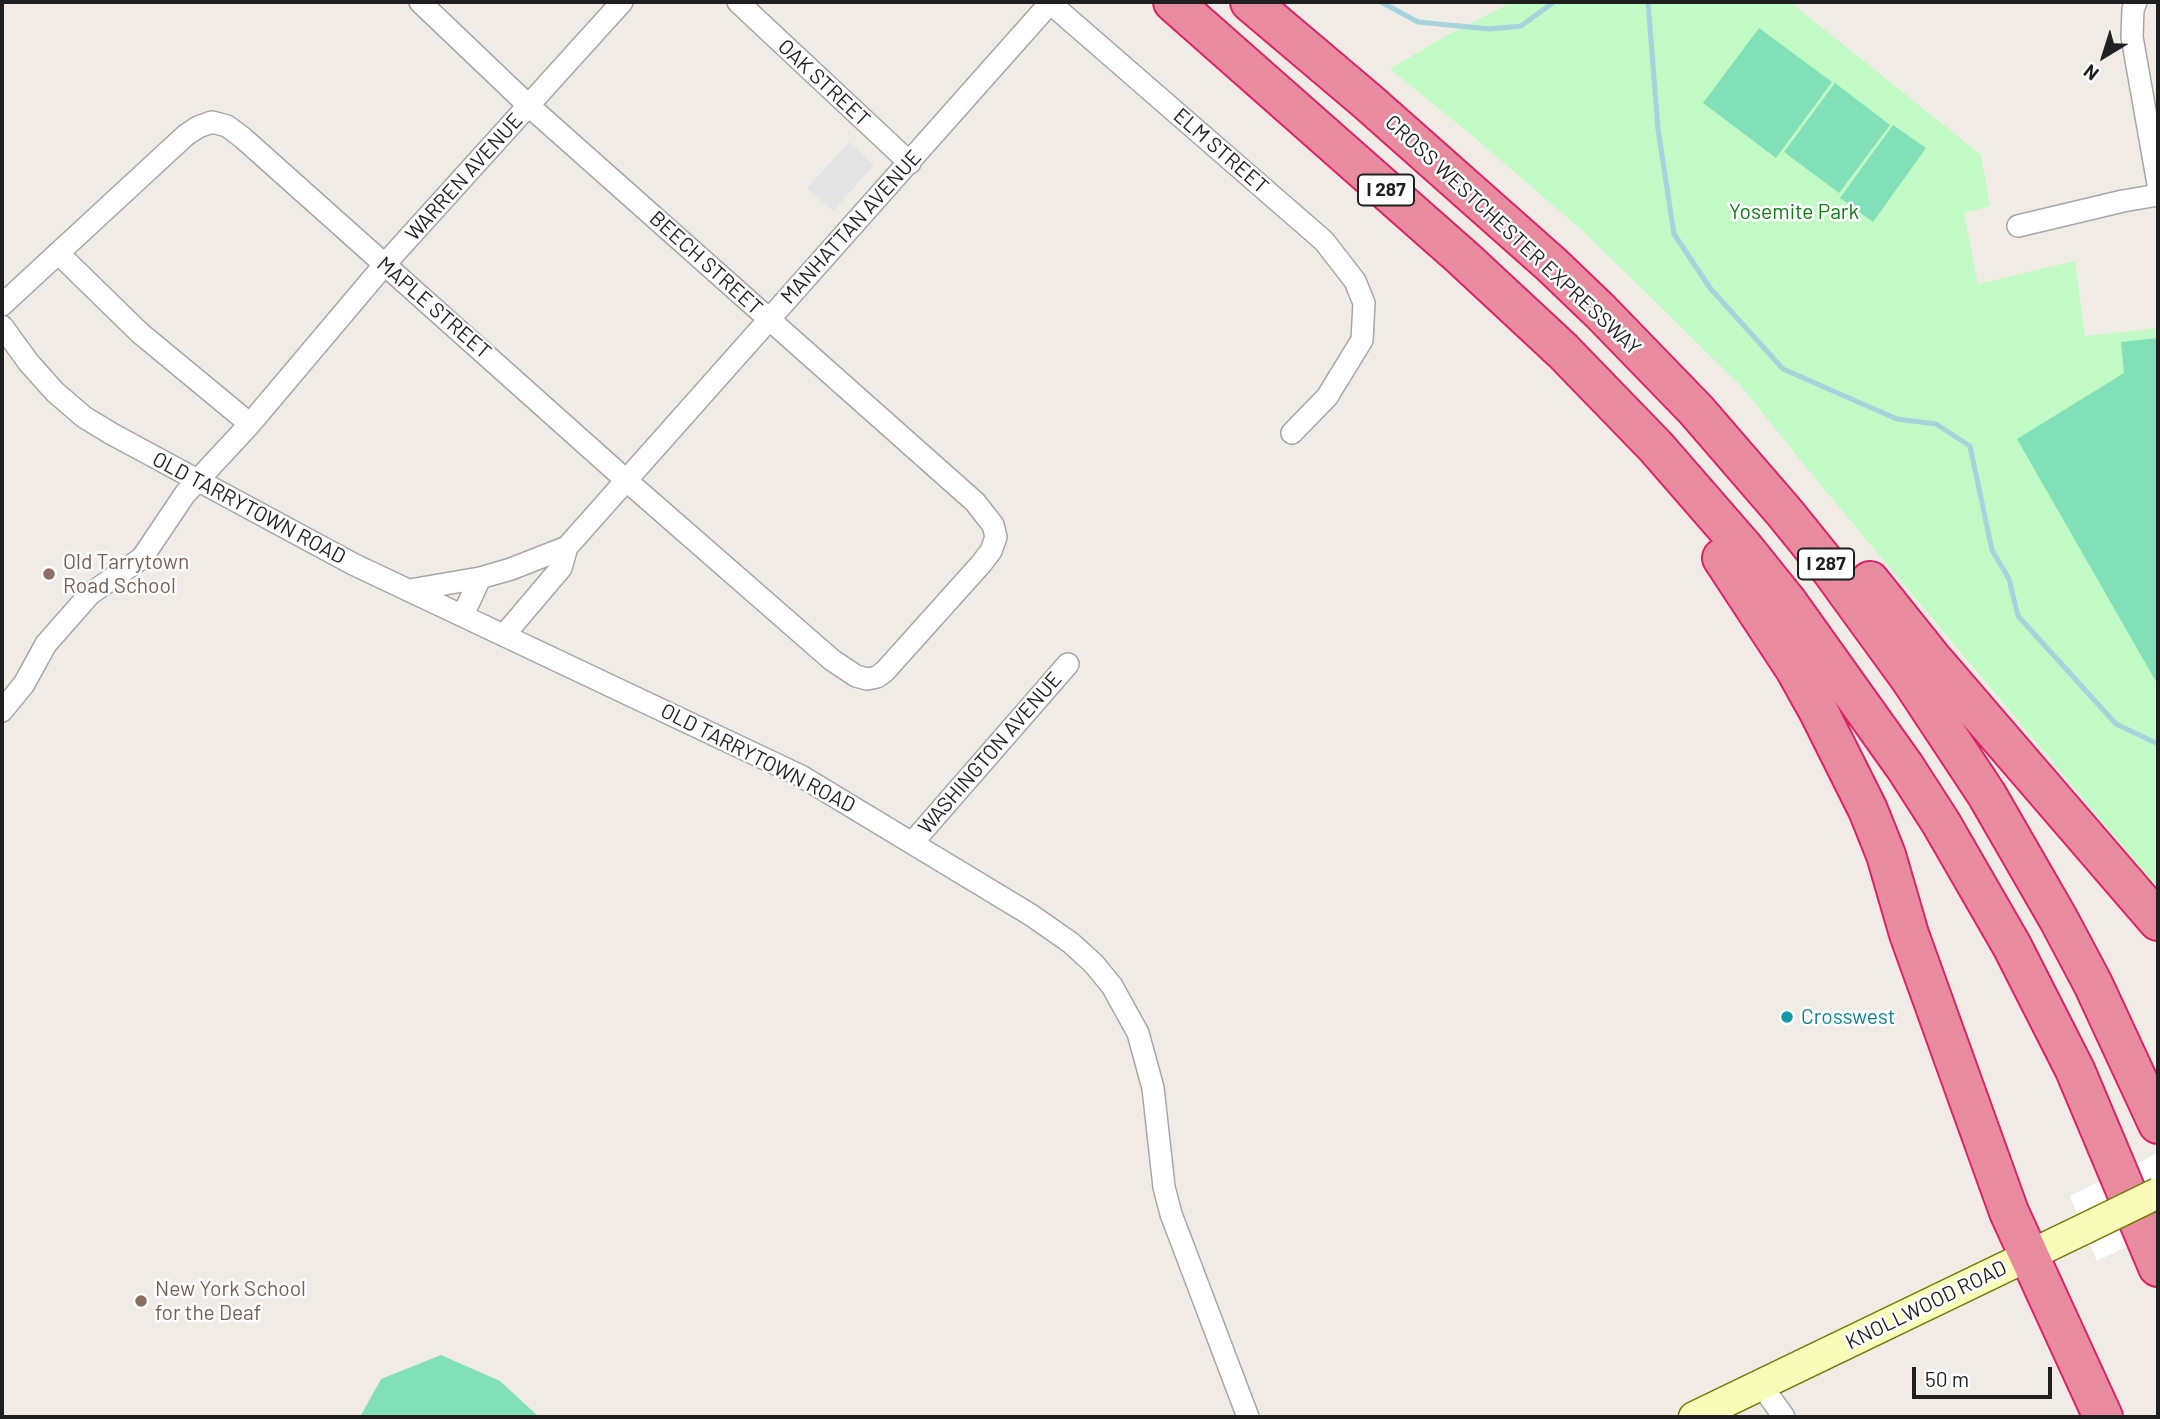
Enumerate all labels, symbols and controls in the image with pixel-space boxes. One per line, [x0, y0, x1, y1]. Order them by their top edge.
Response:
north arrow [2069, 21, 2139, 91]
street label: OAK STREET [773, 34, 875, 132]
text: N [2079, 60, 2103, 86]
street label: ELM STREET [1168, 103, 1274, 199]
street label: WARREN AVENUE [400, 108, 528, 246]
street label: CROSS WESTCHESTER EXPRESSWAY [1380, 110, 1646, 360]
street label: MANHATTAN AVENUE [775, 145, 927, 309]
road number: I 287 [1358, 174, 1414, 206]
park label: Yosemite Park [1729, 199, 1859, 225]
street label: BEECH STREET [644, 206, 768, 320]
street label: MAPLE STREET [372, 252, 496, 364]
street label: OLD TARRYTOWN ROAD [148, 446, 350, 570]
road number: I 287 [1798, 548, 1854, 580]
place label: Old Tarrytown Road School [63, 549, 189, 599]
marker: Old Tarrytown Road School [41, 566, 57, 582]
street label: WASHINGTON AVENUE [913, 667, 1067, 839]
street label: OLD TARRYTOWN ROAD [656, 698, 860, 818]
place label: Crosswest [1801, 1004, 1895, 1030]
marker: Crosswest [1779, 1009, 1795, 1025]
street label: KNOLLWOOD ROAD [1841, 1255, 2011, 1355]
place label: New York School for the Deaf [155, 1276, 306, 1326]
marker: New York School for the Deaf [133, 1293, 149, 1309]
scale bar [1915, 1352, 2055, 1396]
text: 50 m [1925, 1366, 1969, 1391]

